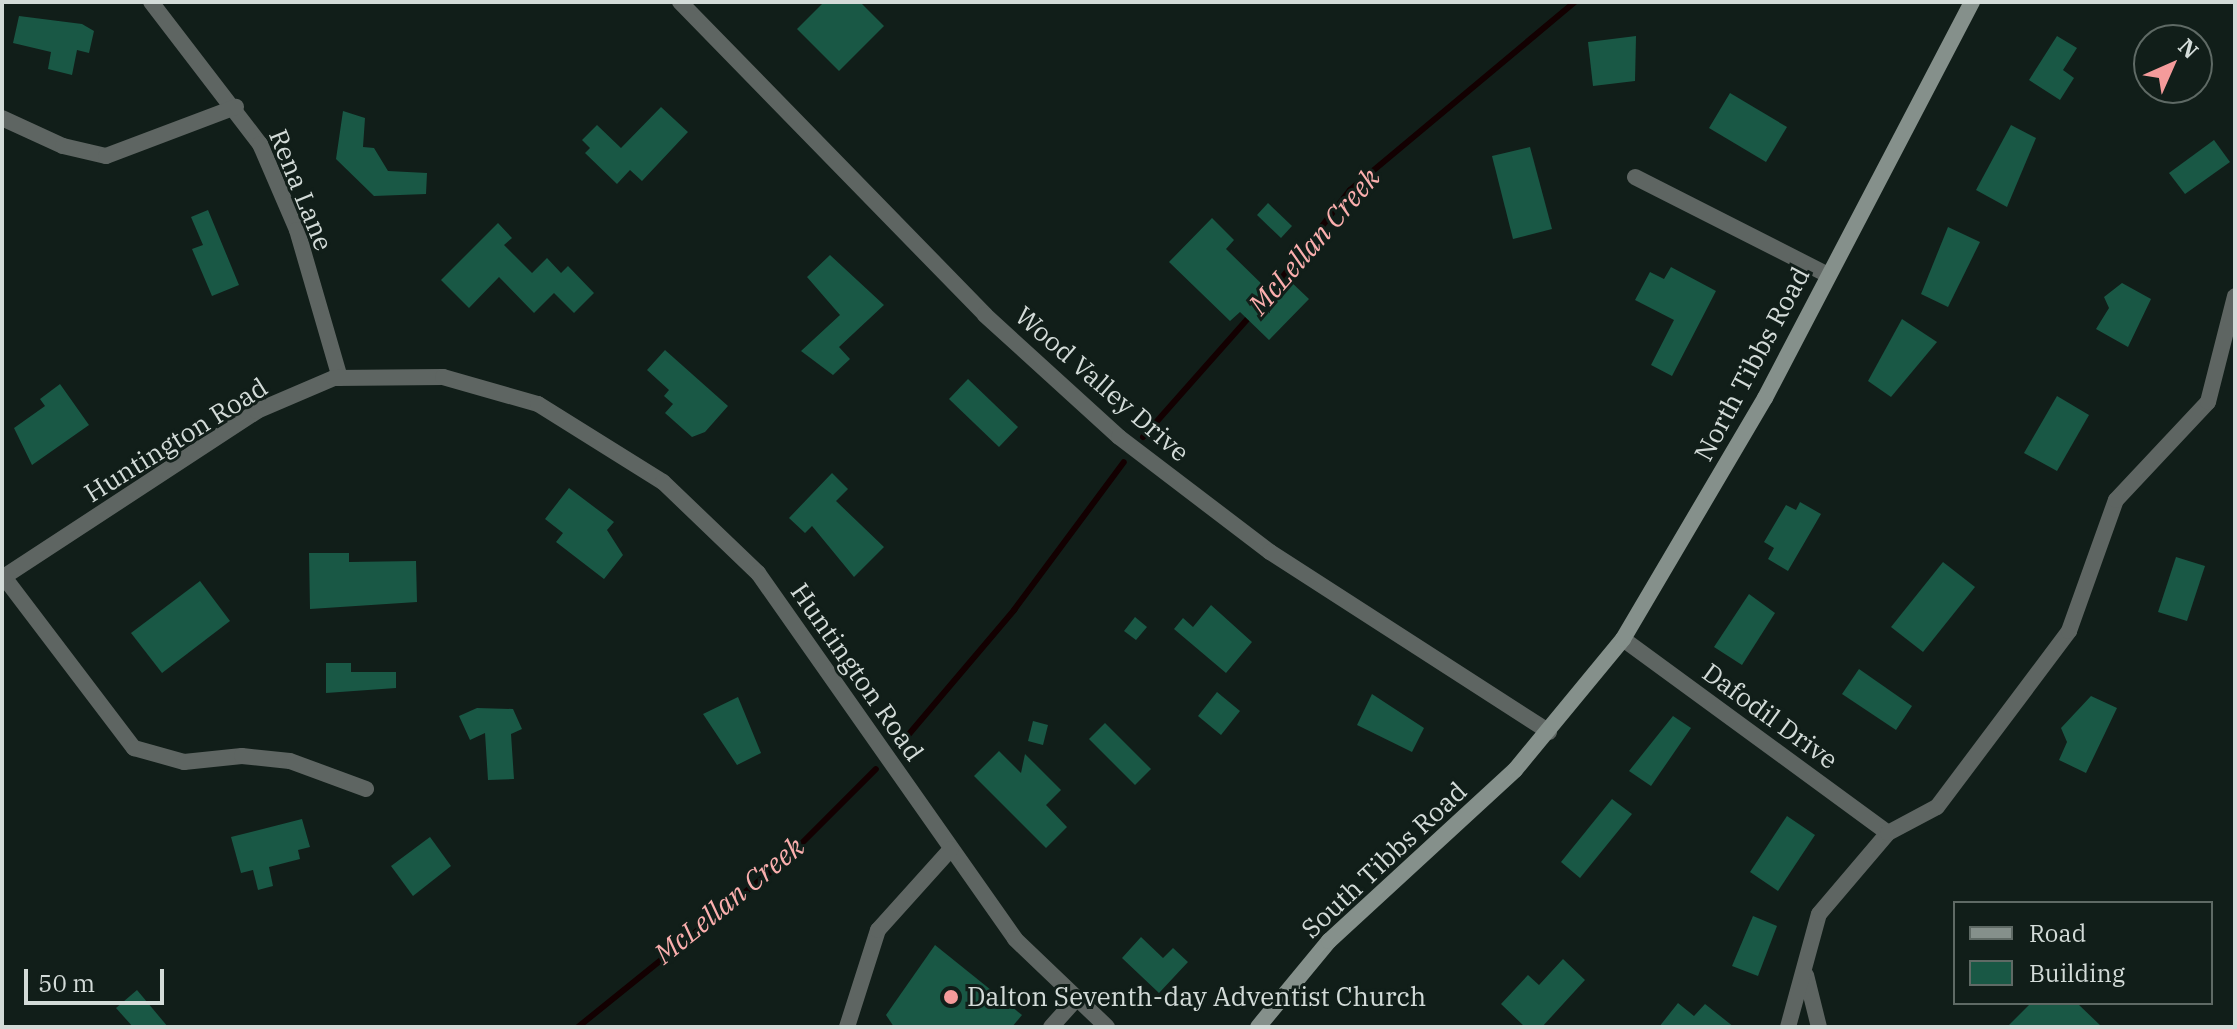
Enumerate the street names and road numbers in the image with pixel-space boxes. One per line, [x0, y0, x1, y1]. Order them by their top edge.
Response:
street label: Rena Lane [263, 125, 339, 255]
street label: North Tibbs Road [1688, 262, 1816, 466]
street label: Wood Valley Drive [1009, 300, 1195, 468]
street label: Huntington Road [79, 371, 273, 509]
street label: Huntington Road [784, 577, 930, 767]
street label: Dafodil Drive [1696, 656, 1844, 776]
street label: South Tibbs Road [1295, 775, 1473, 945]

